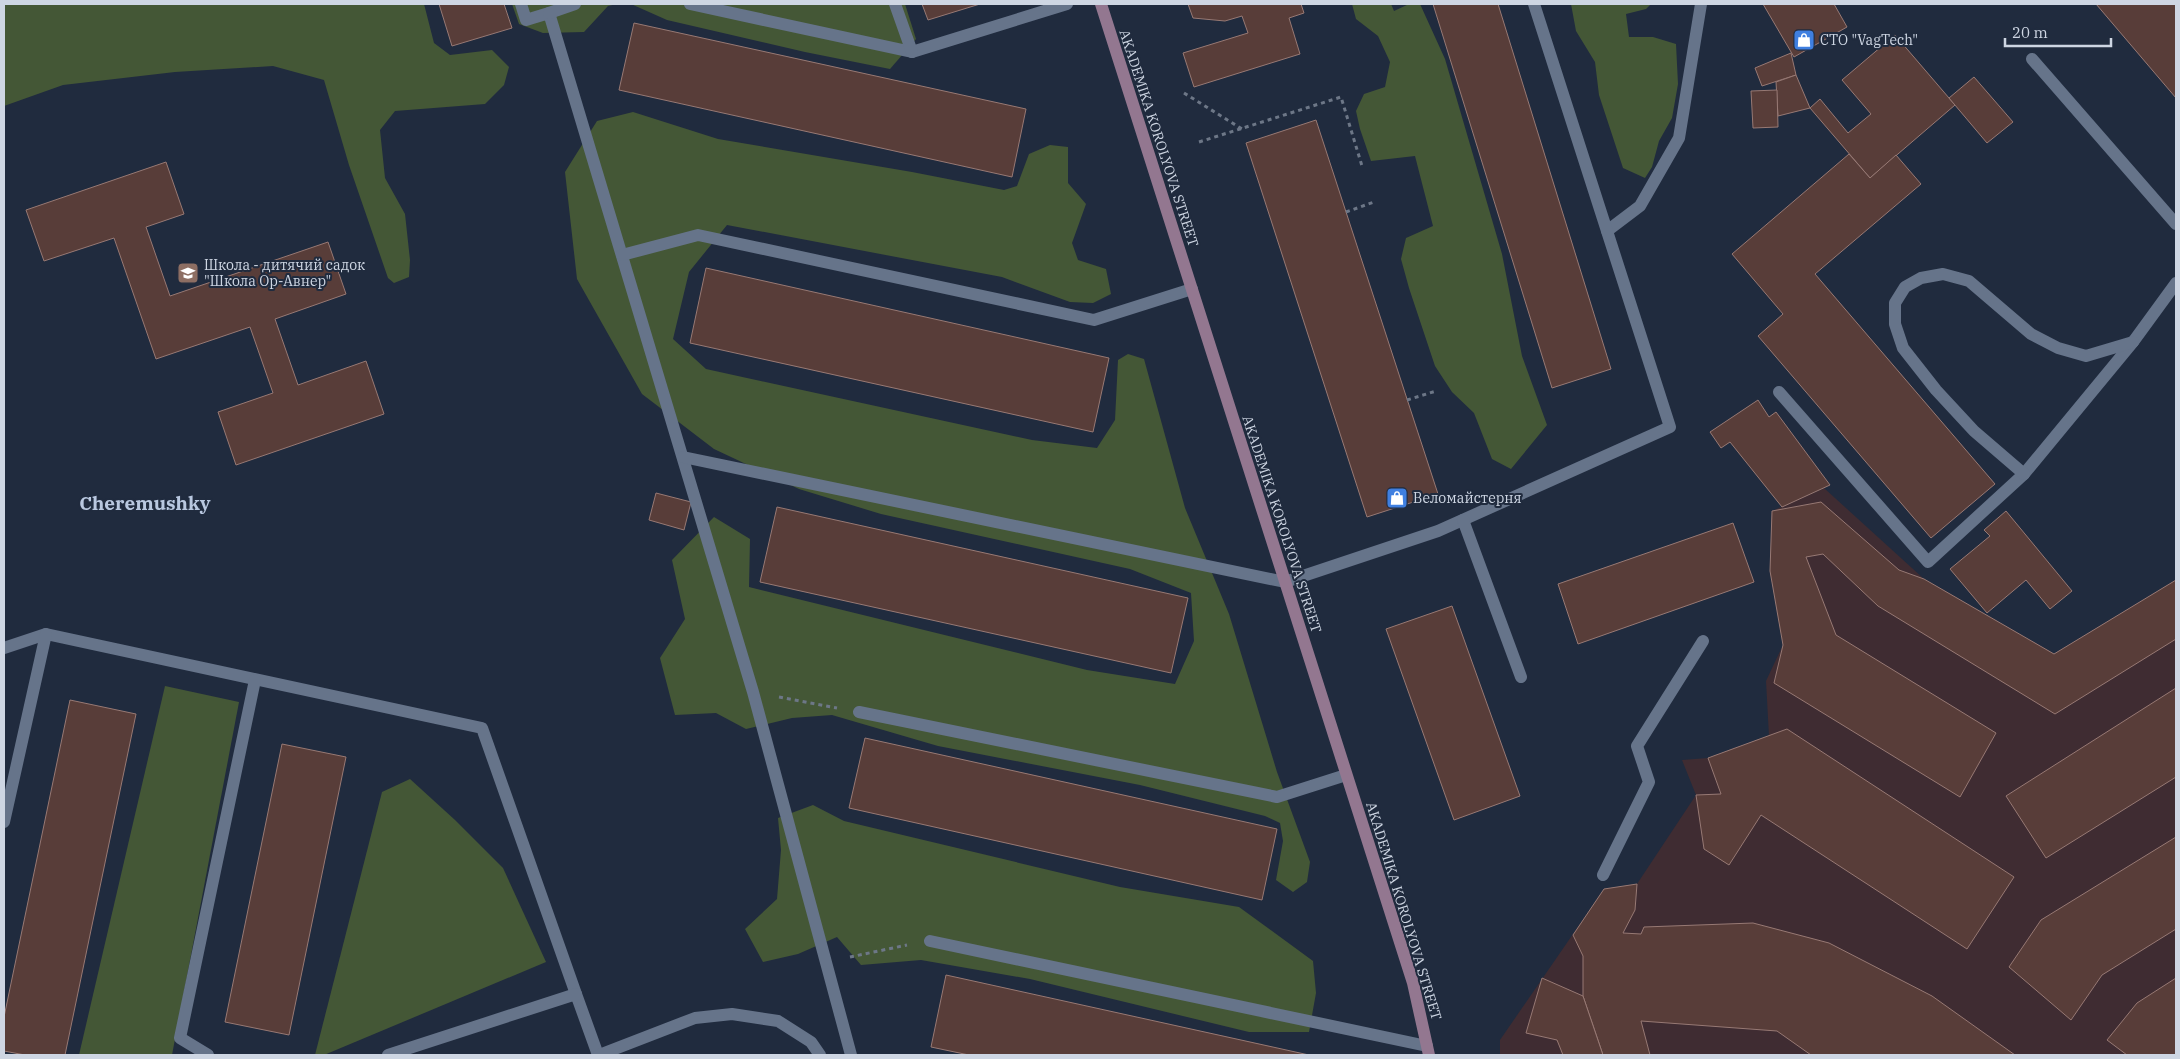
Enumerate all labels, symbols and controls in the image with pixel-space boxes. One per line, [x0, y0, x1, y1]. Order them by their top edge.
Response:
scale bar [2005, 15, 2111, 47]
text: 20 m [2012, 23, 2048, 42]
street label: AKADEMIKA KOROLYOVA STREET [1115, 27, 1203, 249]
shop icon: СТО "VagTech" [1792, 28, 1816, 52]
place label: СТО "VagTech" [1820, 31, 1918, 49]
place label: Школа - дитячий садок "Школа Ор-Авнер" [204, 256, 365, 290]
school or university icon: Школа - дитячий садок "Школа Ор-Авнер" [176, 261, 200, 285]
street label: AKADEMIKA KOROLYOVA STREET [1238, 413, 1326, 635]
shop icon: Веломайстерня [1385, 486, 1409, 510]
place label: Веломайстерня [1413, 489, 1522, 507]
district label: Cheremushky [79, 491, 211, 515]
street label: AKADEMIKA KOROLYOVA STREET [1362, 800, 1446, 1022]

